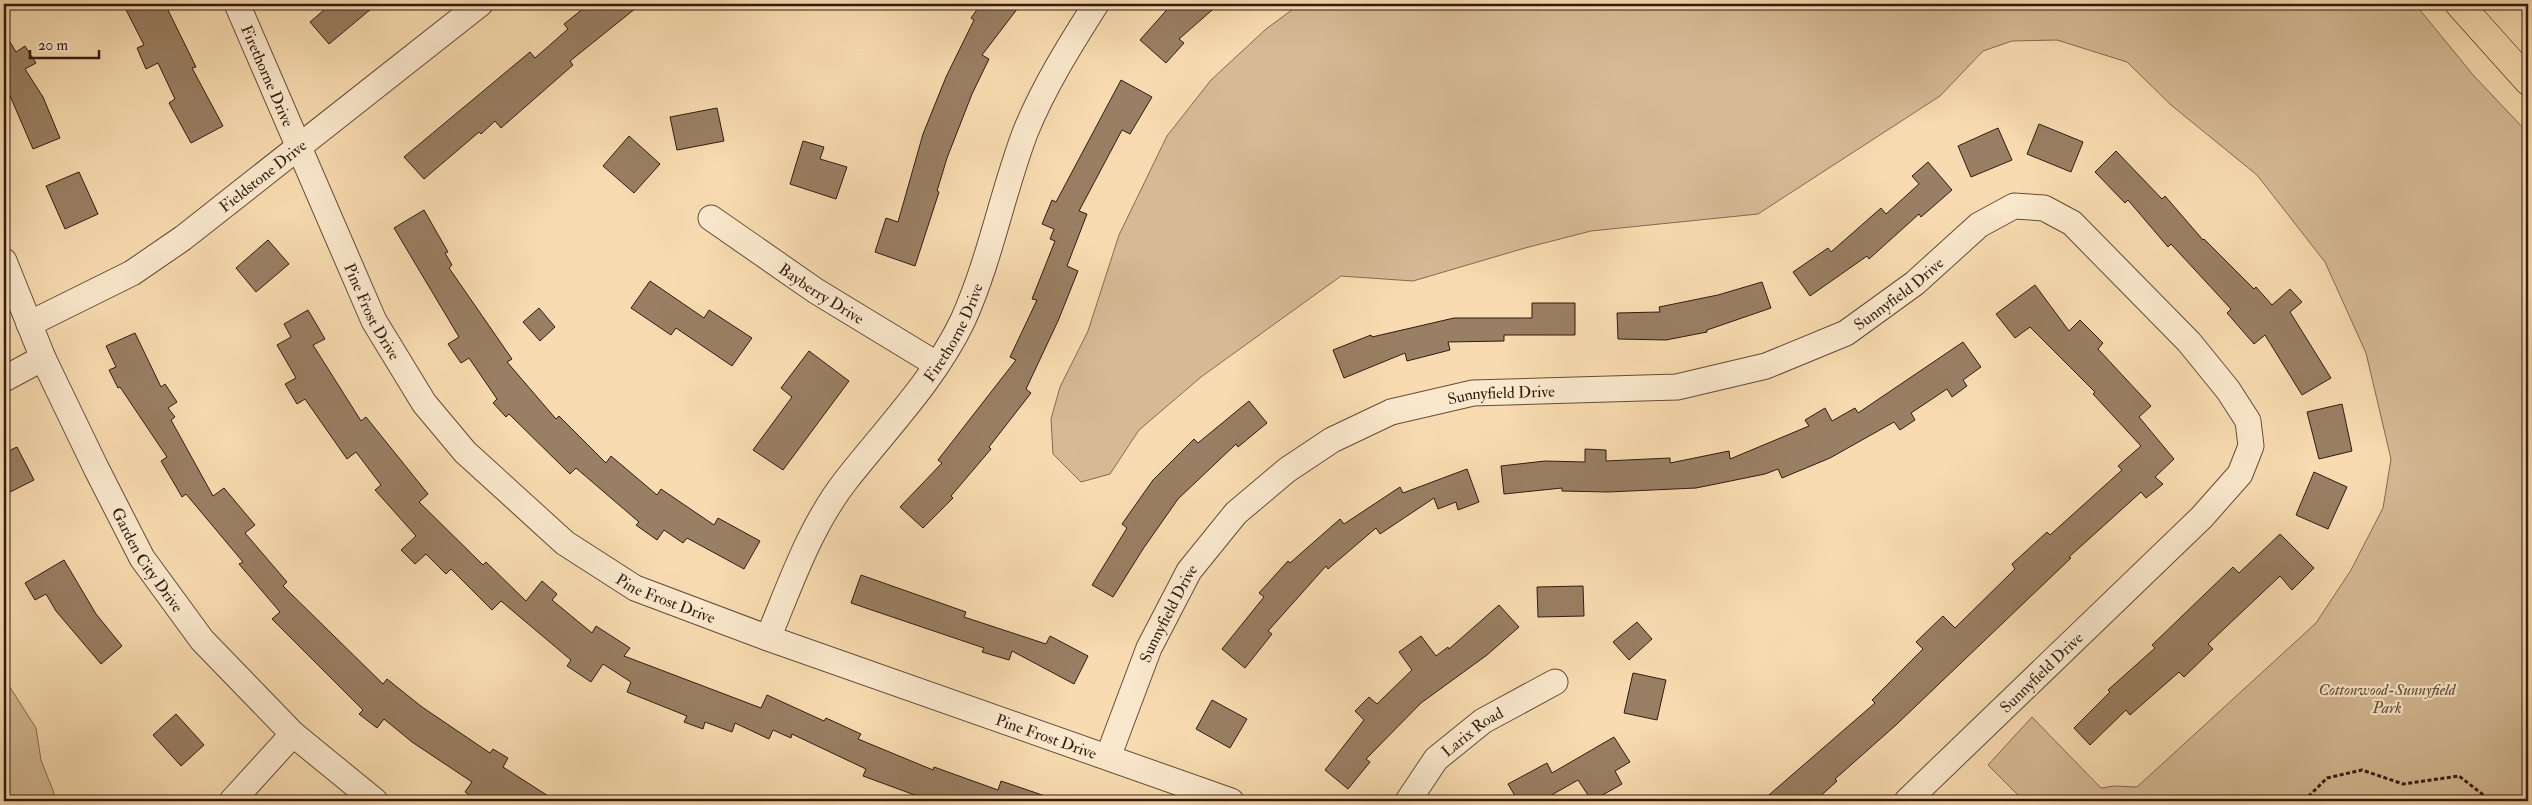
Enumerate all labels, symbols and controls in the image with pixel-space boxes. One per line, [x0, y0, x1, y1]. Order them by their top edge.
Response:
street label: Firethorne Drive [236, 22, 298, 130]
scale bar [30, 28, 99, 60]
text: 20 m [38, 36, 68, 55]
street label: Fieldstone Drive [215, 135, 311, 217]
street label: Sunnyfield Drive [1850, 253, 1948, 335]
street label: Bayberry Drive [775, 259, 868, 329]
street label: Pine Frost Drive [339, 260, 405, 364]
street label: Firethorne Drive [919, 280, 988, 386]
street label: Sunnyfield Drive [1446, 382, 1555, 410]
street label: Garden City Drive [107, 504, 187, 617]
street label: Sunnyfield Drive [1135, 560, 1202, 665]
street label: Pine Frost Drive [612, 569, 718, 628]
street label: Sunnyfield Drive [1996, 628, 2088, 717]
park label: Cottonwood-Sunnyfield Park [2318, 680, 2457, 718]
street label: Larix Road [1438, 703, 1507, 762]
street label: Pine Frost Drive [993, 710, 1100, 764]

